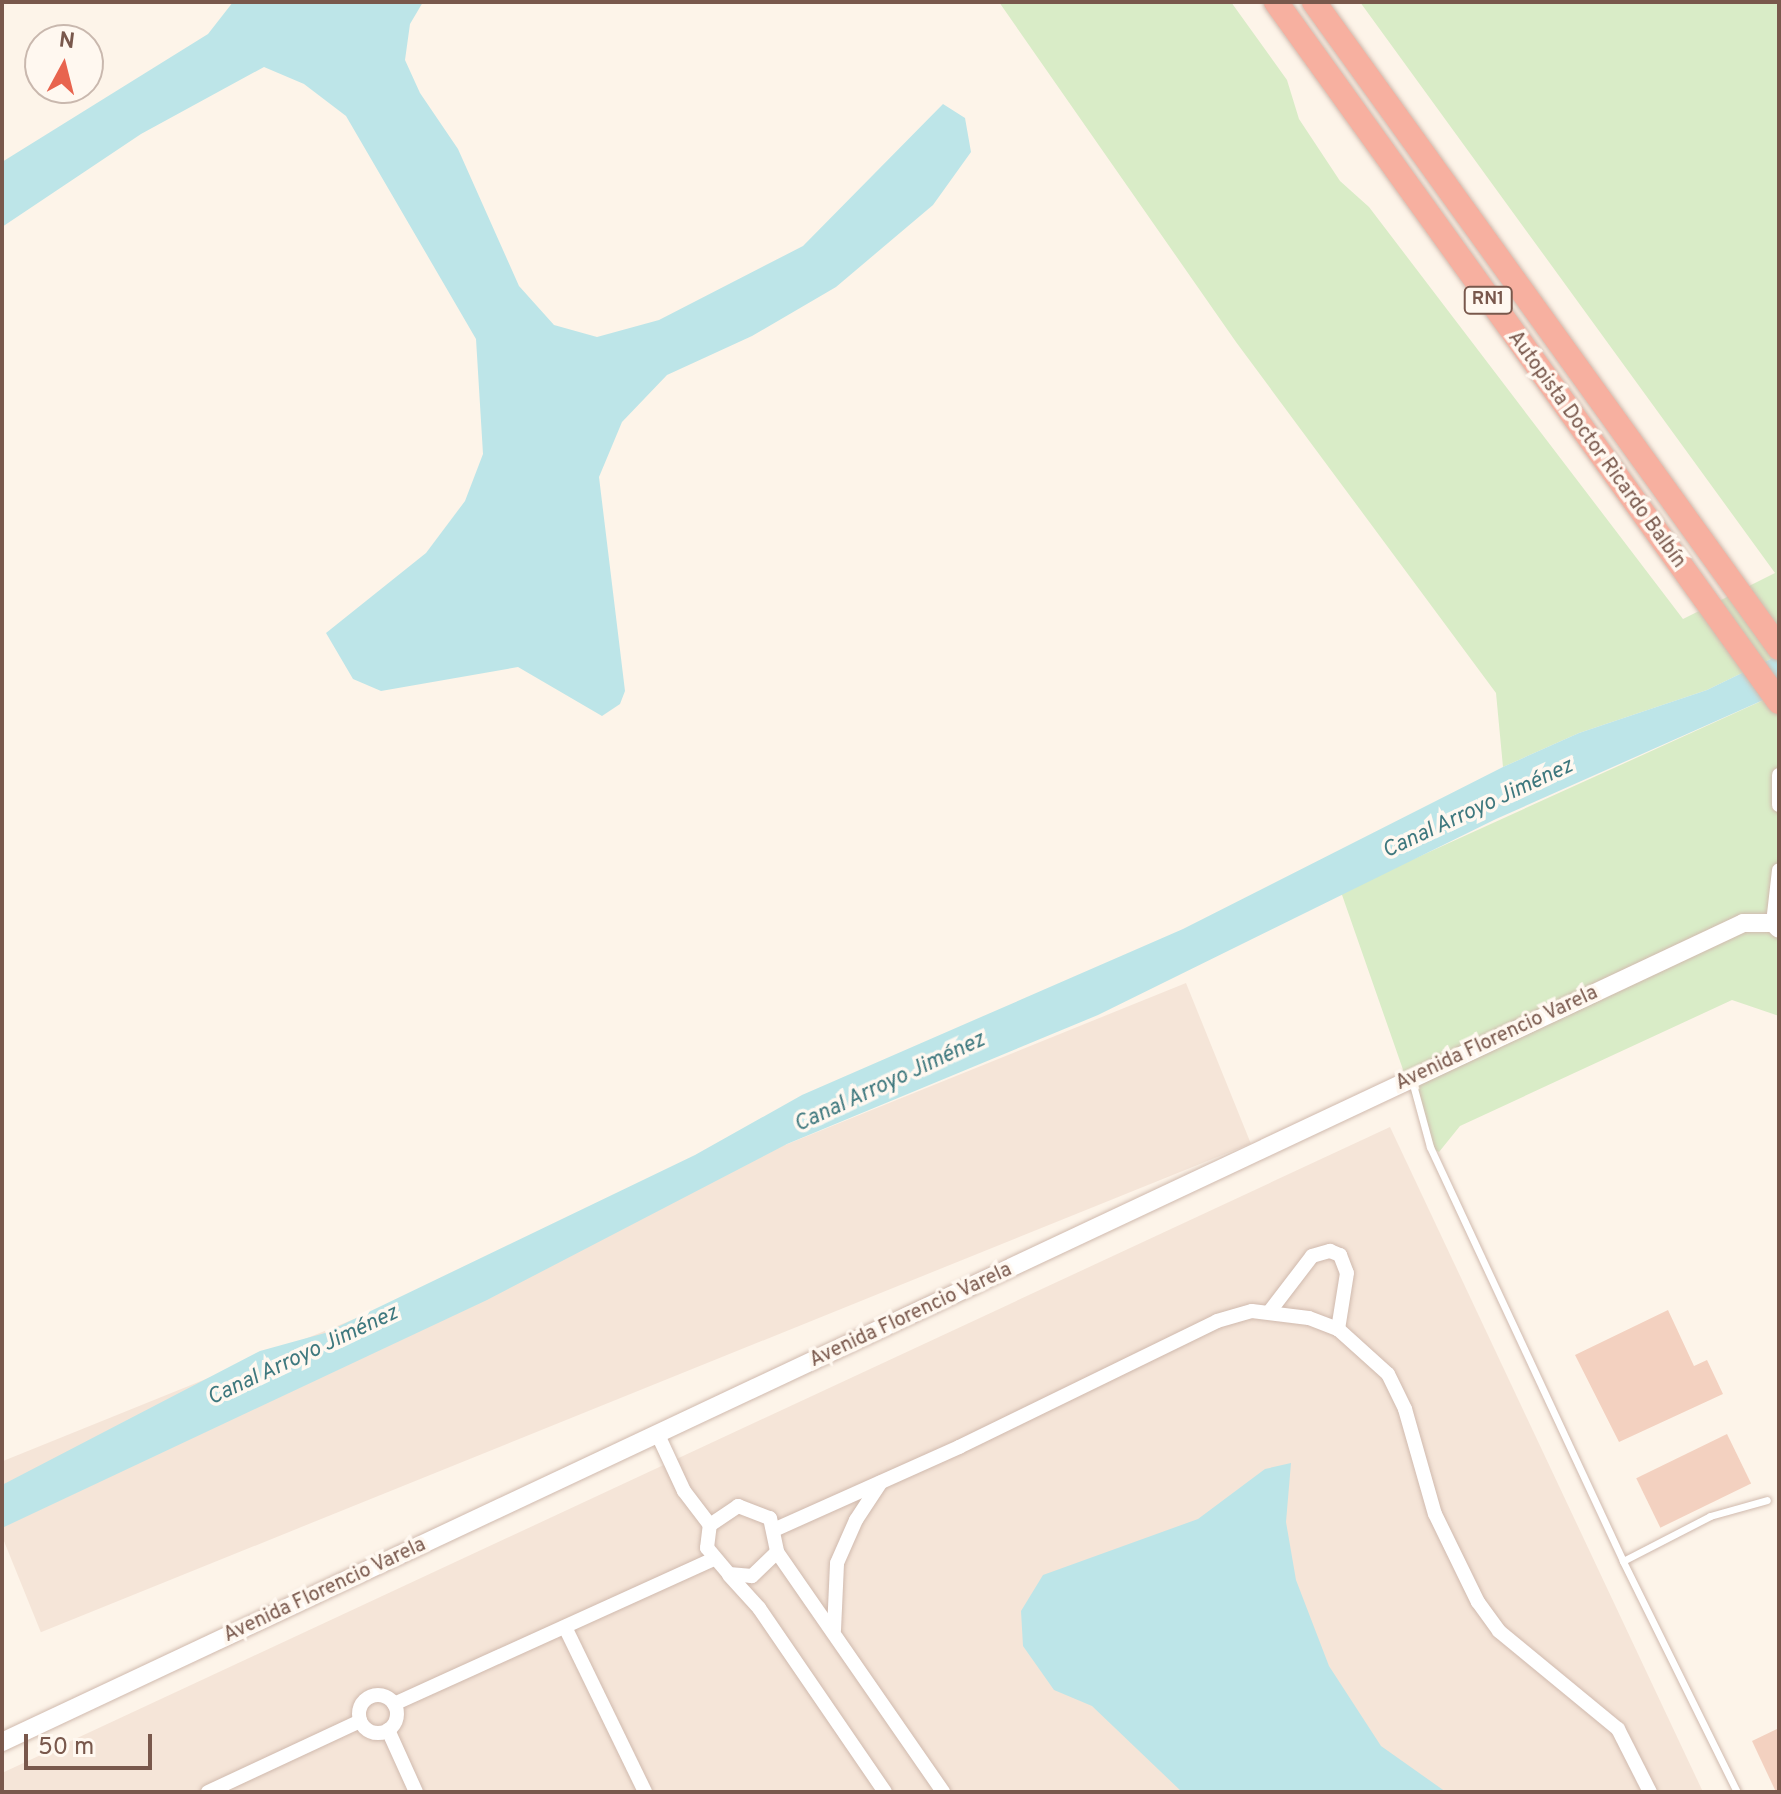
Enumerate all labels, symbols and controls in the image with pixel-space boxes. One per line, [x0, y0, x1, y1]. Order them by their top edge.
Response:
north arrow [24, 24, 104, 104]
text: N [57, 27, 76, 56]
road number: RN1 [1462, 286, 1514, 314]
street label: Autopista Doctor Ricardo Balbín [1502, 327, 1690, 573]
water label: Canal Arroyo Jiménez [1378, 753, 1578, 865]
street label: Avenida Florencio Varela [1392, 981, 1602, 1097]
water label: Canal Arroyo Jiménez [790, 1027, 990, 1139]
street label: Avenida Florencio Varela [806, 1258, 1016, 1374]
water label: Canal Arroyo Jiménez [203, 1300, 403, 1412]
street label: Avenida Florencio Varela [220, 1533, 430, 1649]
scale bar [28, 1718, 156, 1768]
text: 50 m [38, 1733, 94, 1763]

